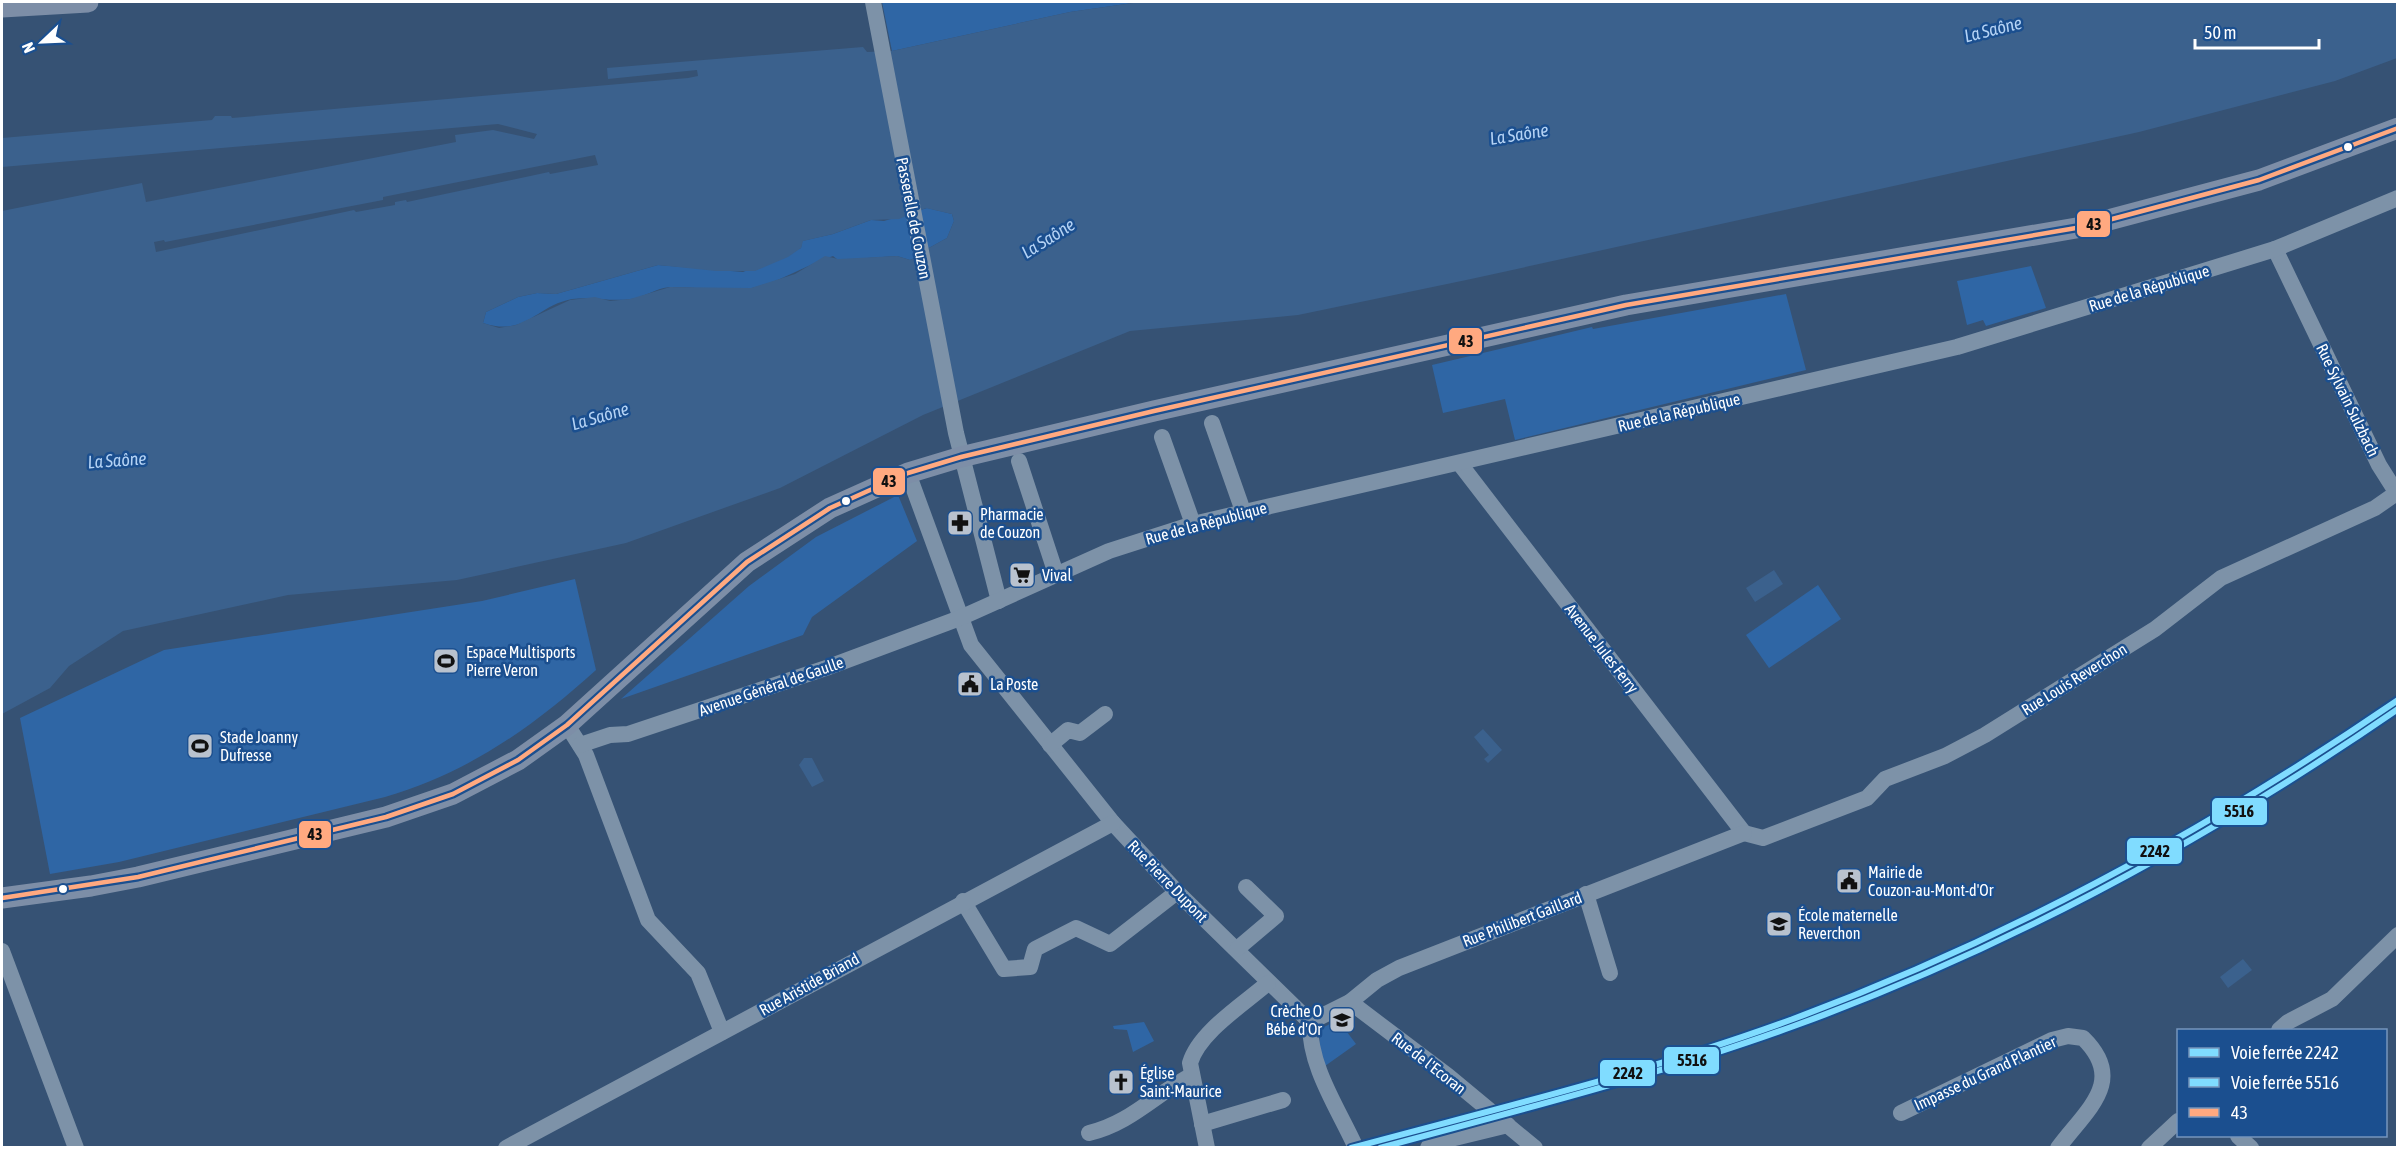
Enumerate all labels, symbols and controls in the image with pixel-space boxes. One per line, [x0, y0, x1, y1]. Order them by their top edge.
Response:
north arrow [12, 12, 72, 72]
water label: La Saône [1962, 12, 2024, 46]
scale bar [2195, 12, 2320, 50]
text: 50 m [2204, 22, 2236, 43]
text: N [18, 40, 38, 56]
water label: La Saône [1488, 119, 1550, 149]
unlabelled marker [2342, 141, 2354, 153]
street label: Passerelle de Couzon [893, 156, 935, 280]
line badge: 43 [2076, 210, 2111, 238]
water label: La Saône [1017, 213, 1079, 263]
text: 43 [2085, 215, 2102, 233]
street label: Rue de la République [2087, 261, 2212, 316]
line badge: 43 [1448, 327, 1483, 355]
text: 43 [1457, 332, 1474, 350]
street label: Rue Sylvain Sulzbach [2312, 341, 2383, 460]
street label: Rue de la République [1616, 389, 1742, 436]
water label: La Saône [569, 398, 631, 434]
water label: La Saône [87, 447, 147, 473]
line badge: 43 [872, 467, 906, 496]
text: 43 [880, 472, 897, 490]
unlabelled marker [840, 495, 852, 507]
street label: Rue de la République [1143, 498, 1269, 549]
place label: Pharmacie de Couzon [980, 505, 1044, 541]
pharmacy icon: Pharmacie de Couzon [945, 508, 975, 538]
supermarket icon: Vival [1007, 560, 1037, 590]
place label: Vival [1042, 566, 1072, 584]
street label: Avenue Jules Ferry [1561, 600, 1643, 697]
street label: Rue Louis Reverchon [2018, 639, 2130, 719]
place label: Espace Multisports Pierre Veron [466, 643, 576, 679]
sports icon: Espace Multisports Pierre Veron [431, 646, 461, 676]
street label: Avenue Général de Gaulle [696, 653, 846, 719]
public building icon: La Poste [955, 669, 985, 699]
place label: La Poste [990, 675, 1038, 693]
place label: Stade Joanny Dufresse [220, 728, 298, 764]
sports icon: Stade Joanny Dufresse [185, 731, 215, 761]
line badge: 5516 [2211, 797, 2268, 826]
text: 5516 [2224, 802, 2255, 820]
line badge: 43 [298, 820, 332, 849]
text: 43 [306, 825, 323, 843]
street label: Rue Pierre Dupont [1124, 836, 1212, 927]
line badge: 2242 [2126, 837, 2183, 865]
text: 2242 [2140, 842, 2170, 860]
place label: Mairie de Couzon-au-Mont-d'Or [1868, 863, 1994, 899]
public building icon: Mairie de Couzon-au-Mont-d'Or [1834, 866, 1864, 896]
unlabelled marker [57, 883, 69, 895]
street label: Rue Philibert Gaillard [1460, 888, 1584, 950]
place label: École maternelle Reverchon [1798, 906, 1898, 942]
school or university icon: École maternelle Reverchon [1764, 909, 1794, 939]
street label: Rue Aristide Briand [756, 949, 862, 1019]
place label: Crèche O Bébé d'Or [1266, 1002, 1322, 1038]
school or university icon: Crèche O Bébé d'Or [1327, 1005, 1357, 1035]
street label: Rue de l'Ecoran [1388, 1029, 1470, 1097]
legend [2177, 1029, 2387, 1137]
street label: Impasse du Grand Plantier [1911, 1032, 2059, 1115]
text: Voie ferrée 2242 [2231, 1042, 2339, 1063]
line badge: 5516 [1663, 1046, 1720, 1075]
text: 5516 [1677, 1051, 1708, 1069]
line badge: 2242 [1599, 1059, 1656, 1087]
place label: Église Saint-Maurice [1140, 1064, 1222, 1100]
text: 2242 [1613, 1064, 1643, 1082]
church icon: Église Saint-Maurice [1106, 1067, 1136, 1097]
text: Voie ferrée 5516 [2231, 1072, 2339, 1093]
text: 43 [2231, 1102, 2248, 1123]

